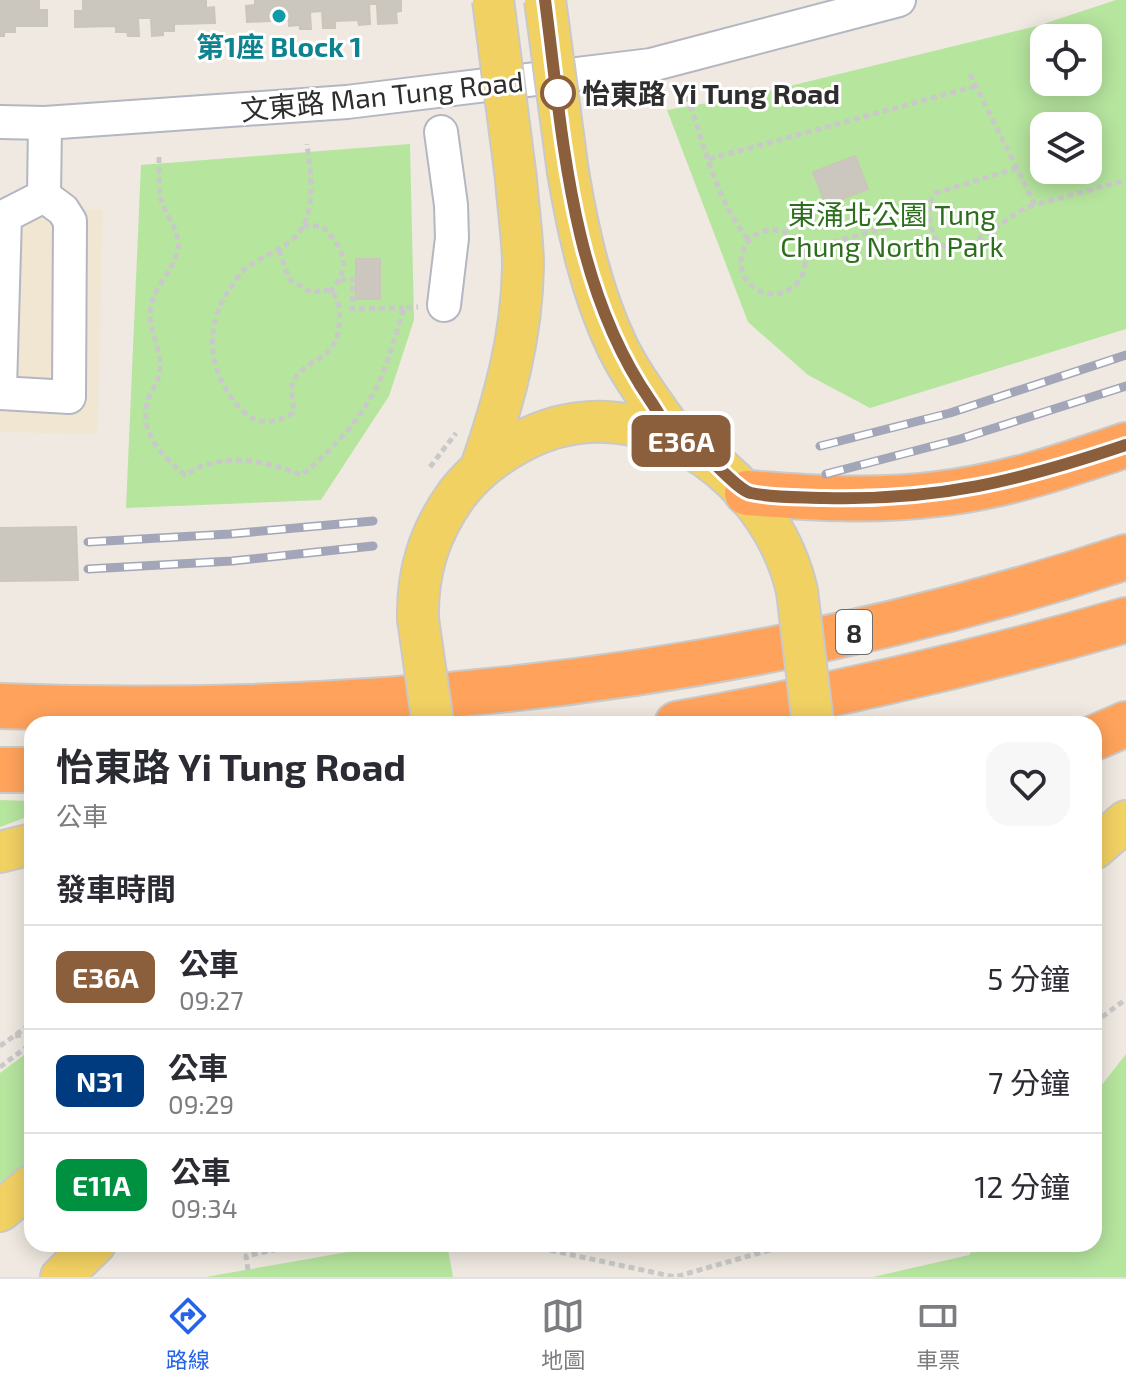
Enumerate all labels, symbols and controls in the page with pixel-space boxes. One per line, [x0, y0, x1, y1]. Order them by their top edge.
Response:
marker: 第1座 Block 1 [270, 7, 288, 25]
map controls [1030, 24, 1102, 184]
button: locate [1030, 24, 1102, 96]
place label: 第1座 Block 1 [196, 29, 362, 63]
street label: 文東路 Man Tung Road [239, 63, 525, 127]
marker: 怡東路 Yi Tung Road [541, 76, 575, 110]
place label: 怡東路 Yi Tung Road [582, 76, 840, 110]
button: layers [1030, 112, 1102, 184]
park label: 東涌北公園 Tung Chung North Park [780, 197, 1004, 263]
line badge: E36A [625, 415, 737, 467]
text: E36A [648, 424, 714, 458]
road number: 8 [836, 610, 872, 654]
button: heart [986, 742, 1070, 826]
text: 怡東路 Yi Tung Road [56, 743, 406, 789]
text: 公車 [56, 800, 108, 831]
text: 發車時間 [56, 870, 176, 906]
text: 公車 [179, 945, 239, 981]
text: E36A [72, 960, 139, 994]
text: 5 分鐘 [987, 960, 1070, 996]
text: 09:27 [179, 984, 244, 1015]
text: 公車 [168, 1049, 228, 1085]
text: N31 [76, 1064, 124, 1098]
text: 7 分鐘 [988, 1064, 1070, 1100]
text: 09:29 [168, 1088, 234, 1119]
text: 公車 [171, 1153, 231, 1189]
text: E11A [72, 1168, 131, 1202]
text: 12 分鐘 [975, 1168, 1070, 1204]
text: 09:34 [171, 1192, 238, 1223]
tab: 路線 [166, 1294, 210, 1374]
tab: 地圖 [541, 1294, 585, 1374]
tab: 車票 [916, 1294, 960, 1374]

